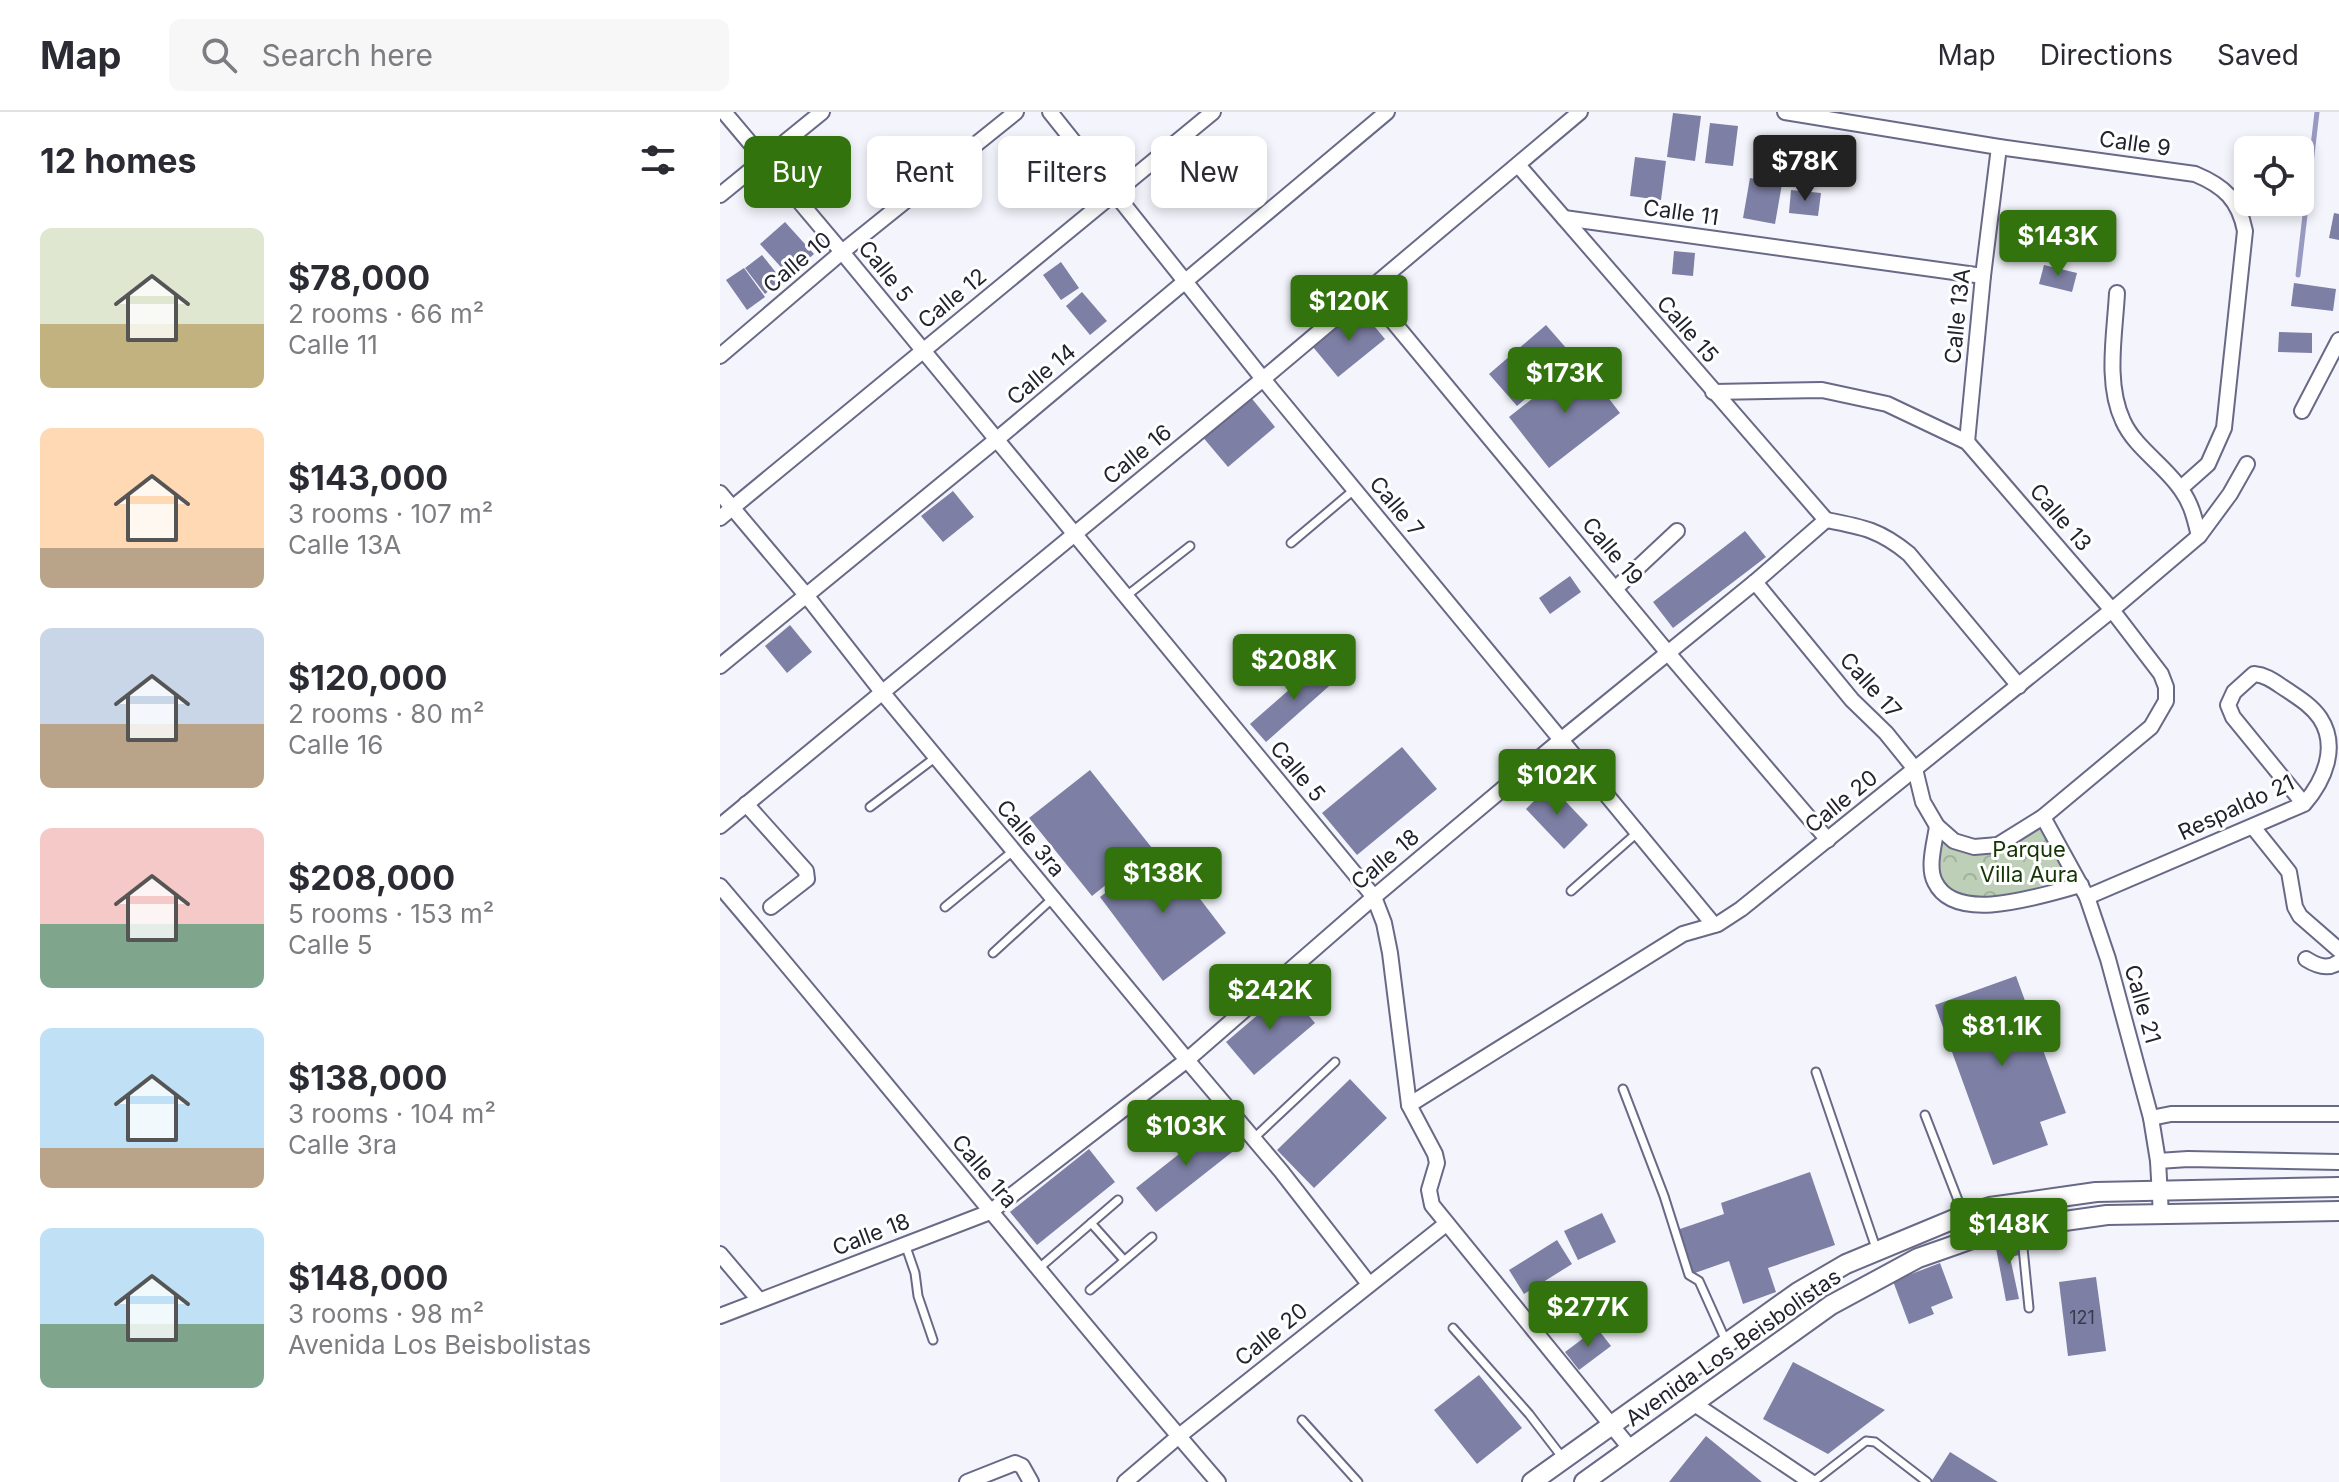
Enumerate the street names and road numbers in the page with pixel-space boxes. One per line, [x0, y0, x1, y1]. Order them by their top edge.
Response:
street label: Calle 9 [2098, 125, 2172, 161]
street label: Calle 11 [1642, 194, 1720, 230]
street label: Calle 10 [758, 226, 836, 298]
street label: Calle 5 [853, 235, 919, 307]
street label: Calle 12 [913, 263, 991, 333]
street label: Calle 13A [1939, 267, 1975, 365]
street label: Calle 15 [1652, 290, 1724, 368]
street label: Calle 14 [1002, 338, 1080, 410]
street label: Calle 16 [1097, 419, 1177, 489]
street label: Calle 7 [1364, 471, 1430, 541]
street label: Calle 13 [2025, 478, 2097, 556]
street label: Calle 19 [1577, 512, 1649, 590]
street label: Calle 17 [1835, 647, 1907, 723]
street label: Calle 5 [1265, 735, 1331, 807]
street label: Calle 20 [1800, 764, 1882, 838]
street label: Respaldo 21 [2174, 769, 2298, 845]
street label: Calle 3ra [991, 794, 1071, 882]
street label: Calle 18 [1346, 823, 1424, 895]
street label: Calle 21 [2119, 962, 2167, 1046]
street label: Calle 1ra [947, 1129, 1023, 1213]
street label: Calle 18 [829, 1207, 913, 1261]
street label: Avenida Los Beisbolistas [1620, 1263, 1846, 1431]
street label: Calle 20 [1230, 1297, 1312, 1371]

